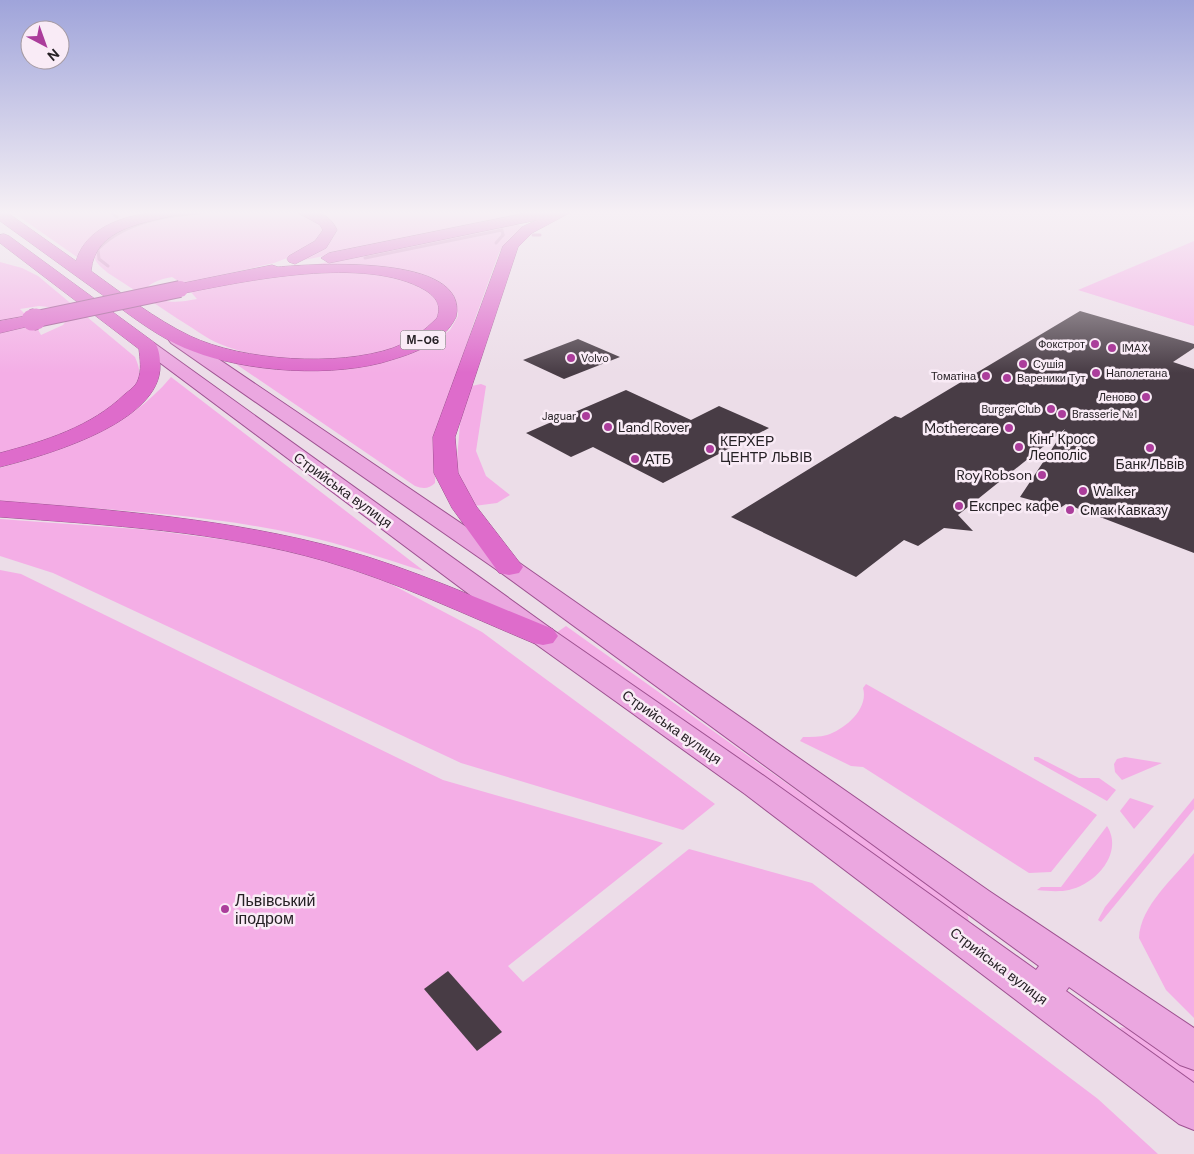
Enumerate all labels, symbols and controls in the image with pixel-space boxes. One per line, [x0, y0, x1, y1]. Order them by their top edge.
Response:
north arrow [20, 20, 70, 70]
text: N [44, 45, 63, 65]
road number: М-06 [400, 330, 446, 350]
place label: Фокстрот [1038, 337, 1085, 351]
marker: Фокстрот [1089, 338, 1101, 350]
place label: IMAX [1122, 341, 1148, 355]
marker: IMAX [1106, 342, 1118, 354]
place label: Volvo [581, 351, 609, 365]
marker: Volvo [565, 352, 577, 364]
place label: Сушія [1033, 357, 1064, 371]
marker: Сушія [1017, 358, 1029, 370]
place label: Наполетана [1106, 366, 1168, 380]
marker: Наполетана [1090, 367, 1102, 379]
place label: Томатіна [931, 369, 977, 383]
marker: Томатіна [980, 370, 992, 382]
place label: Вареники Тут [1017, 371, 1085, 385]
marker: Вареники Тут [1001, 372, 1013, 384]
place label: Леново [1099, 390, 1136, 404]
marker: Леново [1140, 391, 1152, 403]
place label: Burger Club [981, 402, 1041, 416]
marker: Burger Club [1045, 403, 1057, 415]
place label: Brasserie №1 [1072, 407, 1137, 421]
marker: Brasserie №1 [1056, 408, 1068, 420]
place label: Jaguar [542, 409, 576, 423]
marker: Jaguar [580, 410, 592, 422]
place label: Land Rover [618, 418, 690, 436]
place label: Mothercare [924, 419, 999, 437]
marker: Land Rover [602, 421, 614, 433]
marker: Mothercare [1003, 422, 1015, 434]
place label: Кінґ Кросс Леополіс [1029, 430, 1095, 464]
place label: КЕРХЕР ЦЕНТР ЛЬВІВ [720, 432, 812, 466]
marker: Кінґ Кросс Леополіс [1013, 441, 1025, 453]
marker: Банк Львів [1144, 442, 1156, 454]
marker: КЕРХЕР ЦЕНТР ЛЬВІВ [704, 443, 716, 455]
street label: Стрийська вулиця [290, 448, 396, 532]
place label: АТБ [645, 450, 671, 468]
marker: АТБ [629, 453, 641, 465]
place label: Банк Львів [1115, 455, 1185, 473]
place label: Roy Robson [957, 466, 1032, 484]
marker: Roy Robson [1036, 469, 1048, 481]
place label: Walker [1093, 482, 1136, 500]
marker: Walker [1077, 485, 1089, 497]
place label: Експрес кафе [969, 497, 1059, 515]
marker: Експрес кафе [953, 500, 965, 512]
place label: Смак Кавказу [1080, 501, 1168, 519]
marker: Смак Кавказу [1064, 504, 1076, 516]
street label: Стрийська вулиця [619, 686, 725, 768]
place label: Львівський іподром [235, 890, 315, 929]
marker: Львівський іподром [219, 903, 231, 915]
street label: Стрийська вулиця [947, 923, 1051, 1009]

